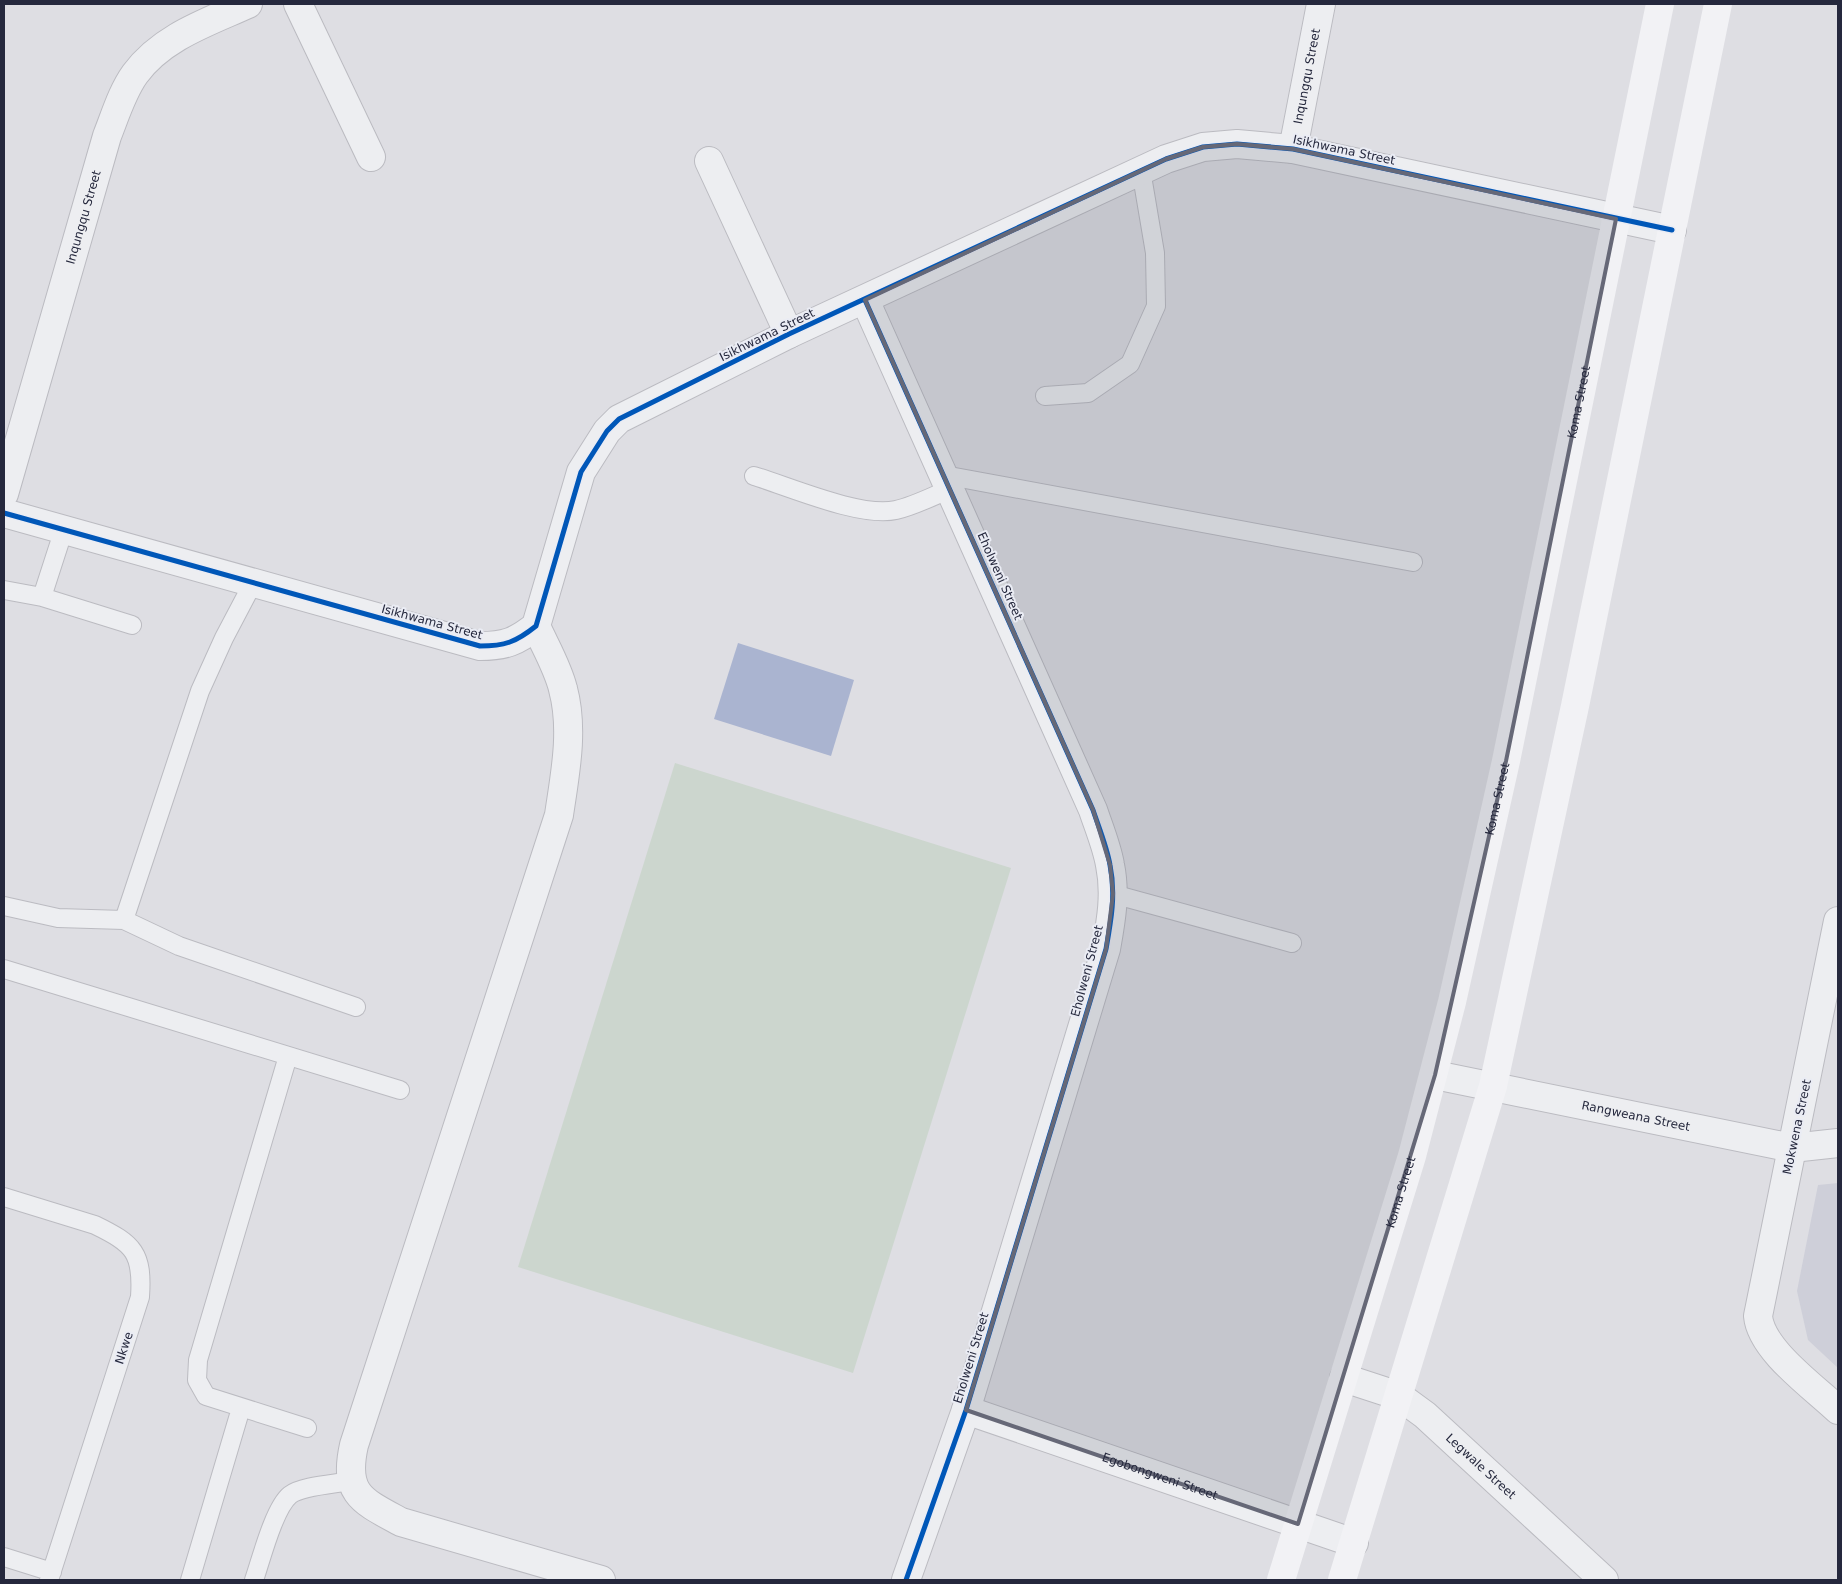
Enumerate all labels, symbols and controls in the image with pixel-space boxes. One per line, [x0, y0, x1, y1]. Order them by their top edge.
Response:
street label: Inqungqu Street [1291, 27, 1323, 125]
street label: Isikhwama Street [1292, 132, 1397, 168]
street label: Inqungqu Street [63, 168, 104, 266]
street label: Isikhwama Street [717, 306, 817, 364]
street label: Koma Street [1565, 364, 1593, 440]
street label: Eholweni Street [974, 530, 1026, 622]
street label: Isikhwama Street [380, 602, 484, 642]
street label: Koma Street [1483, 761, 1512, 837]
street label: Eholweni Street [1068, 923, 1106, 1018]
street label: Mokwena Street [1780, 1078, 1814, 1176]
street label: Rangweana Street [1580, 1098, 1692, 1134]
street label: Koma Street [1383, 1154, 1419, 1230]
street label: Eholweni Street [951, 1311, 992, 1405]
street label: Nkwe [112, 1330, 136, 1366]
street label: Legwale Street [1443, 1431, 1519, 1502]
street label: Egobongweni Street [1100, 1450, 1220, 1503]

